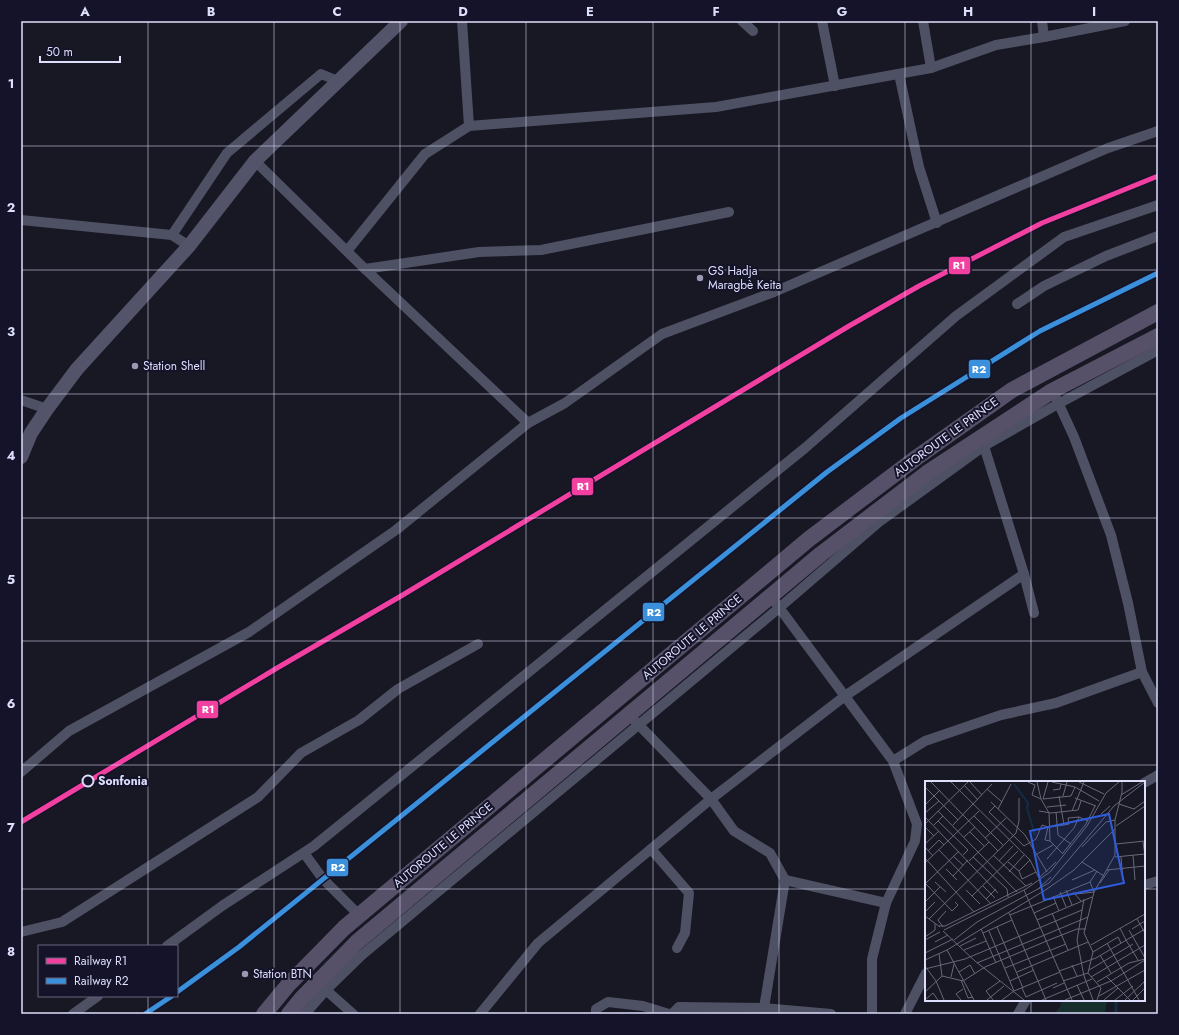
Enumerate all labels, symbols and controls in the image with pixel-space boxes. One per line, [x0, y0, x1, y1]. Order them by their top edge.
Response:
text: A [79, 2, 90, 21]
text: B [207, 2, 216, 21]
text: C [332, 2, 342, 21]
text: D [458, 2, 468, 21]
text: E [586, 2, 594, 21]
text: F [712, 2, 720, 21]
text: G [837, 2, 848, 21]
text: H [963, 2, 973, 21]
text: I [1092, 2, 1096, 21]
scale bar [40, 38, 120, 64]
text: 50 m [46, 43, 73, 61]
text: 1 [8, 74, 14, 93]
text: 2 [7, 198, 15, 217]
line badge: R1 [948, 256, 971, 275]
text: R1 [953, 257, 965, 273]
place label: GS Hadja Maragbè Keita [708, 262, 781, 294]
marker: GS Hadja Maragbè Keita [695, 273, 705, 283]
text: 3 [7, 322, 15, 341]
place label: Station Shell [143, 357, 205, 375]
line badge: R2 [968, 359, 991, 379]
marker: Station Shell [130, 361, 140, 371]
text: R2 [972, 361, 986, 377]
street label: AUTOROUTE LE PRINCE [890, 393, 1002, 481]
text: 4 [6, 446, 16, 465]
line badge: R1 [571, 477, 594, 496]
text: R1 [577, 478, 589, 494]
text: 5 [7, 570, 15, 589]
street label: AUTOROUTE LE PRINCE [638, 590, 746, 684]
line badge: R2 [642, 602, 665, 622]
text: R2 [647, 604, 661, 620]
text: 6 [7, 694, 16, 713]
line badge: R1 [196, 700, 219, 719]
text: R1 [202, 701, 214, 717]
place label: Sonfonia [98, 772, 147, 790]
marker: Sonfonia [81, 774, 95, 788]
inset map [925, 781, 1145, 1001]
street label: AUTOROUTE LE PRINCE [389, 798, 497, 892]
text: 7 [7, 818, 15, 837]
line badge: R2 [326, 858, 349, 877]
text: R2 [331, 859, 345, 875]
text: 8 [7, 942, 15, 961]
legend [38, 945, 178, 997]
text: Railway R1 [74, 952, 127, 970]
place label: Station BTN [253, 965, 312, 983]
marker: Station BTN [240, 969, 250, 979]
text: Railway R2 [74, 972, 129, 990]

